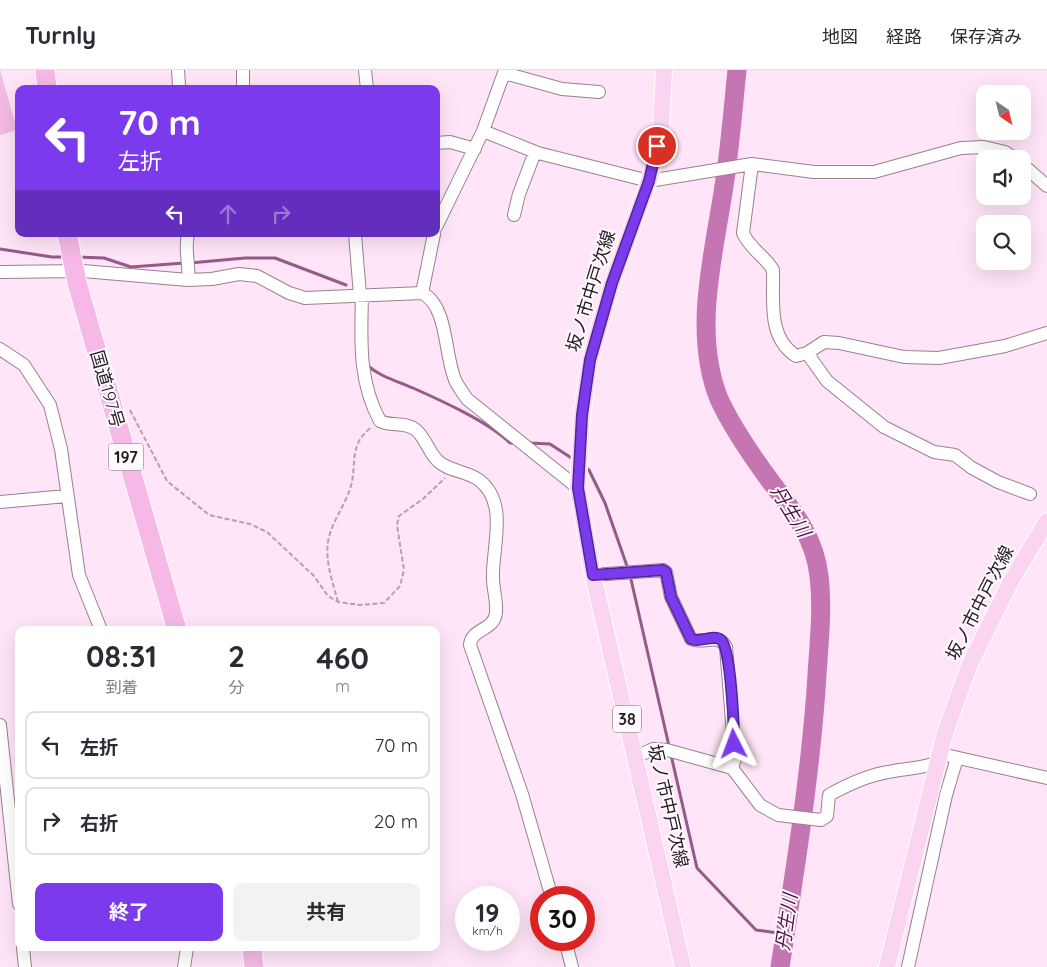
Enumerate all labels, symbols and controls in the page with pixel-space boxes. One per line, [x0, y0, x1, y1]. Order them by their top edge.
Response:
text: Turnly [25, 20, 96, 50]
text: 地図 [822, 25, 858, 48]
text: 経路 [886, 25, 922, 48]
text: 保存済み [950, 25, 1022, 48]
north arrow [976, 85, 1031, 140]
map controls [976, 85, 1031, 270]
text: 70 m [118, 100, 201, 144]
icon: left [35, 105, 100, 170]
pin [636, 125, 678, 167]
icon: arrive [643, 132, 671, 160]
text: 左折 [118, 147, 162, 175]
button: sound [976, 150, 1031, 205]
icon: left [161, 200, 189, 228]
icon: ahead [214, 200, 242, 228]
icon: right [267, 200, 295, 228]
button: search [976, 215, 1031, 270]
street label: 坂ノ市中戸次線 [561, 227, 620, 354]
street label: 国道197号 [85, 348, 129, 430]
road number: 197 [108, 444, 144, 471]
water label: 丹生川 [766, 480, 817, 543]
street label: 坂ノ市中戸次線 [941, 541, 1018, 664]
text: 08:31 [86, 637, 157, 675]
text: 2 [228, 637, 245, 675]
text: 460 [316, 639, 369, 677]
text: m [335, 676, 350, 696]
text: 到着 [106, 677, 138, 697]
text: 分 [229, 677, 245, 697]
road number: 38 [613, 706, 641, 732]
position arrow [707, 717, 759, 769]
icon: left [37, 731, 65, 759]
text: 70 m [374, 733, 418, 757]
text: 左折 [80, 735, 118, 759]
street label: 坂ノ市中戸次線 [643, 742, 694, 870]
icon: right [37, 807, 65, 835]
text: 20 m [374, 809, 418, 833]
text: 右折 [80, 811, 118, 835]
button: 終了 [35, 883, 223, 941]
button: 共有 [233, 883, 420, 941]
speed limit sign: 30 [530, 886, 595, 951]
water label: 丹生川 [770, 890, 802, 952]
text: 19 [476, 897, 499, 928]
text: km/h [472, 923, 503, 938]

